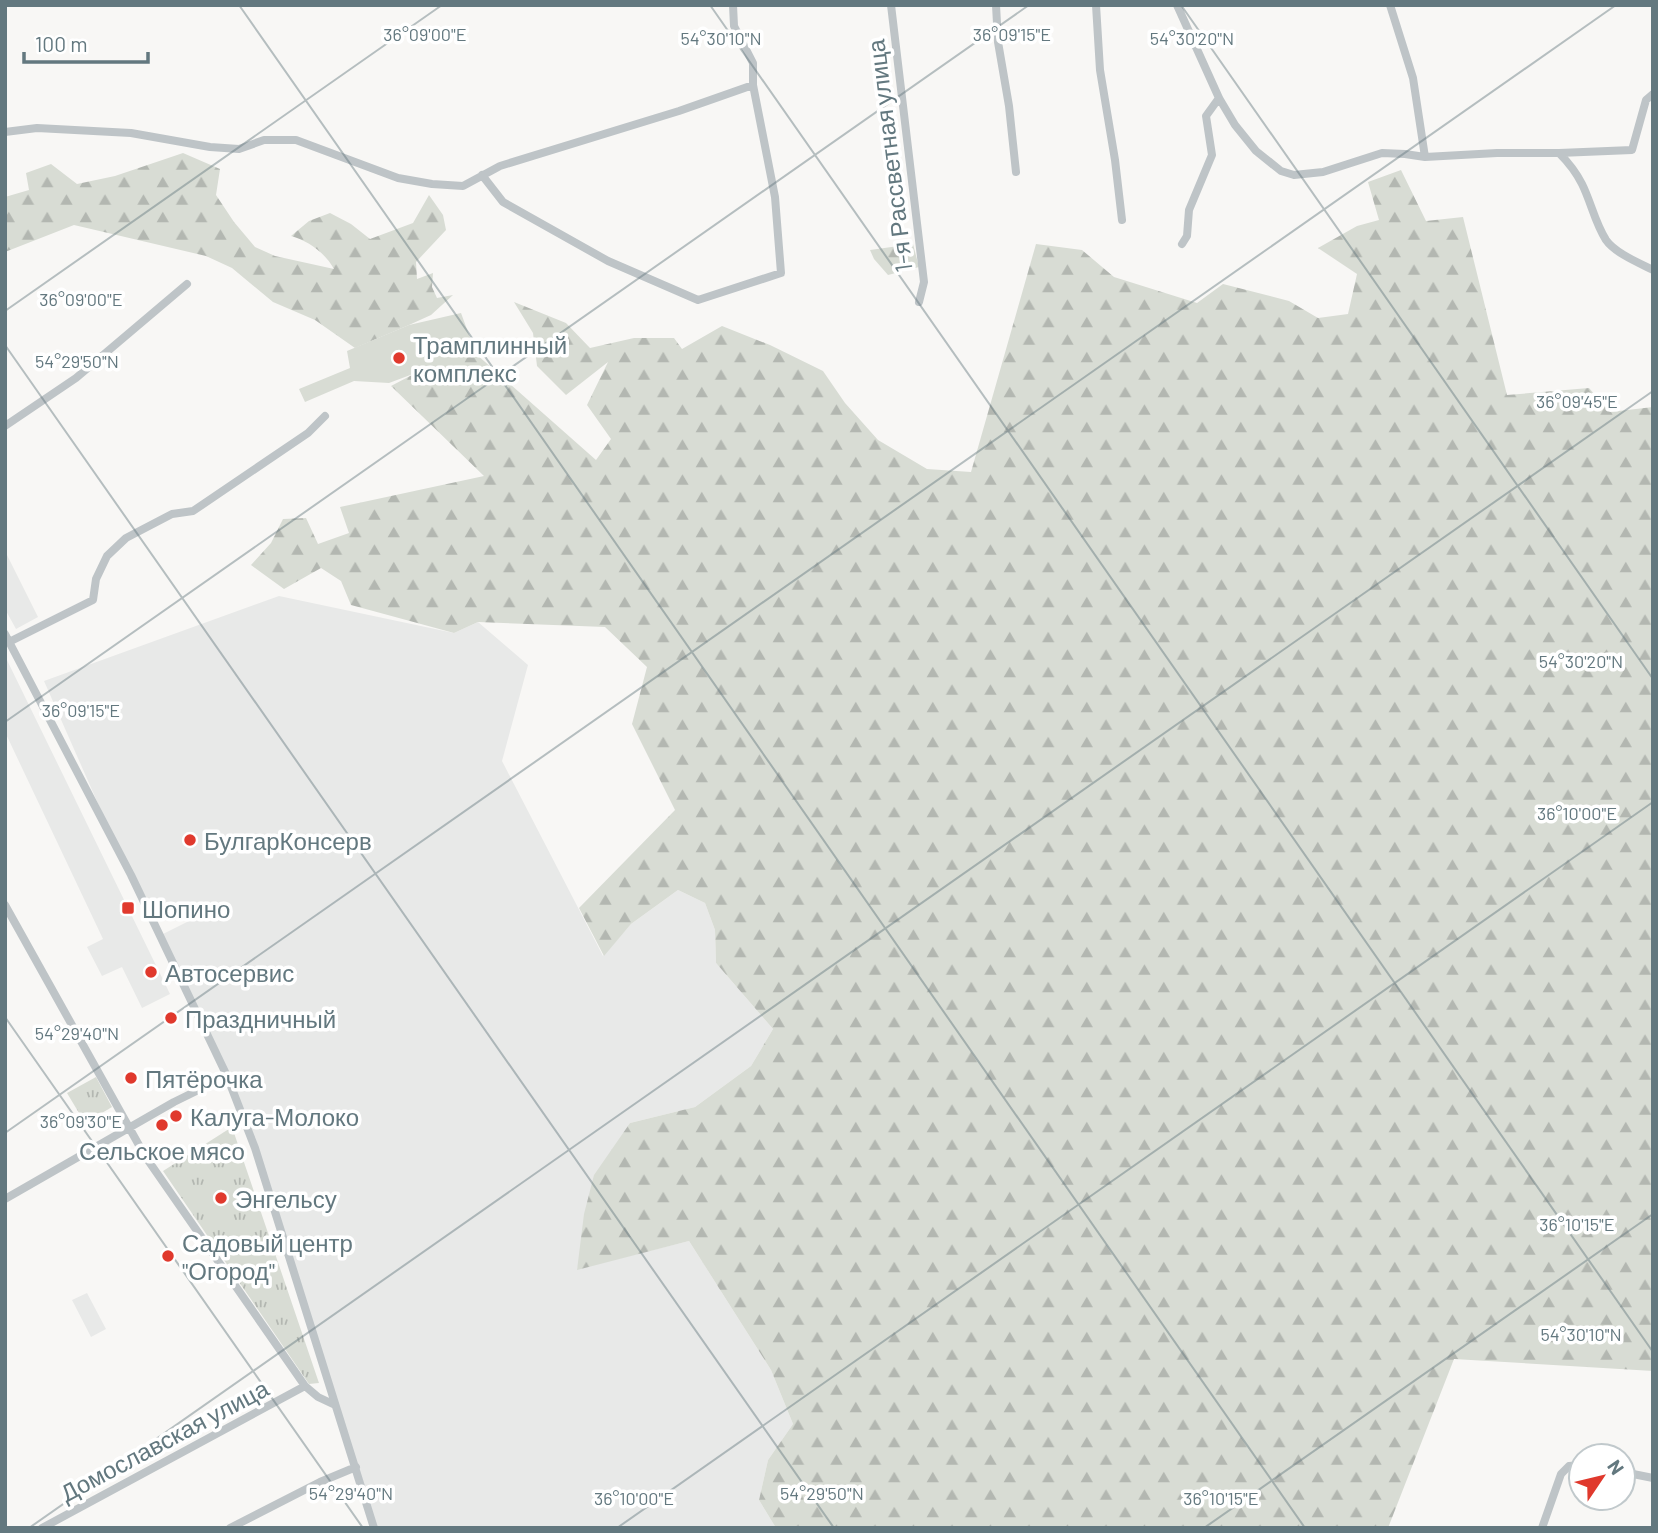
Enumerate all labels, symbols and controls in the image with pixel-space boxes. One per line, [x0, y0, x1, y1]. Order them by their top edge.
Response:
scale bar [24, 21, 149, 65]
text: 36°09'00"E [383, 23, 467, 45]
text: 36°09'15"E [973, 23, 1051, 45]
text: 54°30'10"N [680, 27, 762, 49]
text: 54°30'20"N [1150, 27, 1234, 49]
text: 100 m [35, 31, 88, 56]
street label: 1-я Рассветная улица [860, 37, 918, 274]
text: 36°09'00"E [39, 288, 123, 310]
place label: Трамплинный комплекс [413, 330, 567, 387]
text: 54°29'50"N [35, 350, 119, 372]
marker: Трамплинный комплекс [391, 350, 407, 366]
text: 36°09'45"E [1536, 390, 1618, 412]
text: 54°30'20"N [1539, 650, 1623, 672]
text: 36°09'15"E [42, 699, 120, 721]
text: 36°10'00"E [1537, 802, 1617, 824]
place label: БулгарКонсерв [204, 826, 372, 855]
marker: БулгарКонсерв [182, 832, 198, 848]
place label: Шопино [142, 894, 230, 923]
marker: Шопино [120, 900, 136, 916]
place label: Автосервис [165, 958, 294, 987]
marker: Автосервис [143, 964, 159, 980]
place label: Праздничный [185, 1004, 336, 1033]
marker: Праздничный [163, 1010, 179, 1026]
text: 54°29'40"N [35, 1022, 119, 1044]
place label: Пятёрочка [145, 1064, 263, 1093]
marker: Пятёрочка [123, 1070, 139, 1086]
place label: Калуга-Молоко [190, 1102, 359, 1131]
marker: Калуга-Молоко [168, 1108, 184, 1124]
text: 36°09'30"E [40, 1110, 122, 1132]
marker: Сельское мясо [154, 1117, 170, 1133]
place label: Сельское мясо [79, 1136, 245, 1165]
place label: Энгельсу [235, 1184, 337, 1213]
marker: Энгельсу [213, 1190, 229, 1206]
text: 36°10'15"E [1539, 1213, 1615, 1235]
place label: Садовый центр "Огород" [182, 1228, 353, 1285]
marker: Садовый центр "Огород" [160, 1248, 176, 1264]
text: 54°30'10"N [1540, 1323, 1622, 1345]
street label: Домославская улица [55, 1373, 274, 1507]
north arrow [1567, 1442, 1637, 1512]
text: N [1603, 1455, 1629, 1479]
text: 54°29'40"N [309, 1482, 393, 1504]
text: 54°29'50"N [780, 1482, 864, 1504]
text: 36°10'00"E [594, 1487, 674, 1509]
text: 36°10'15"E [1183, 1487, 1259, 1509]

